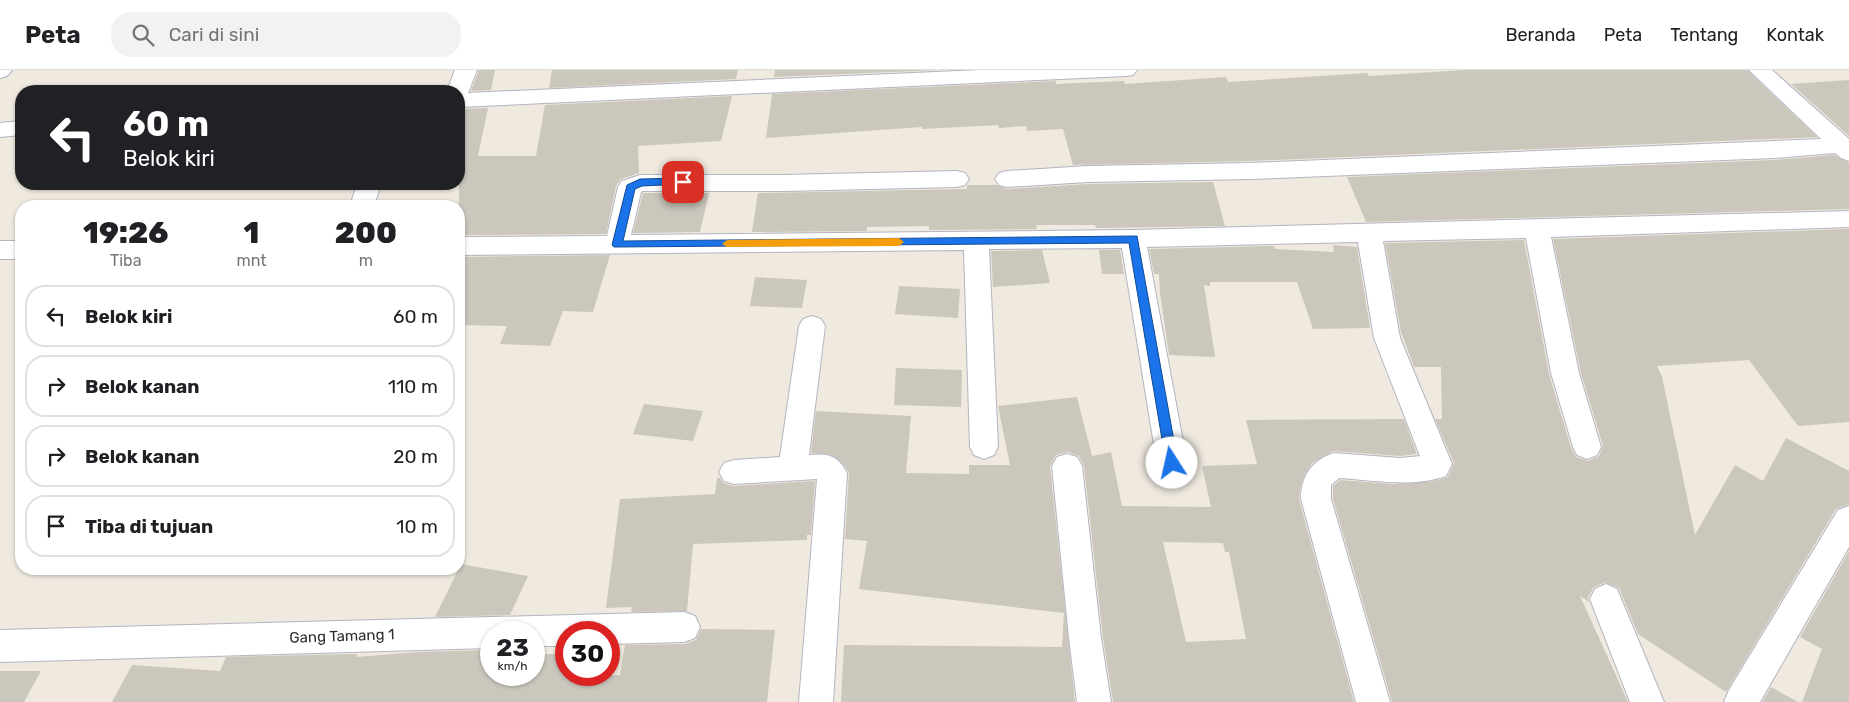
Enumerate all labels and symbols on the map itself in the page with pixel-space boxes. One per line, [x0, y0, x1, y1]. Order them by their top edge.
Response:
pin [662, 161, 704, 203]
position arrow [1145, 436, 1197, 488]
speed limit sign: 30 [555, 621, 620, 686]
street label: Gang Tamang 1 [289, 625, 395, 647]

